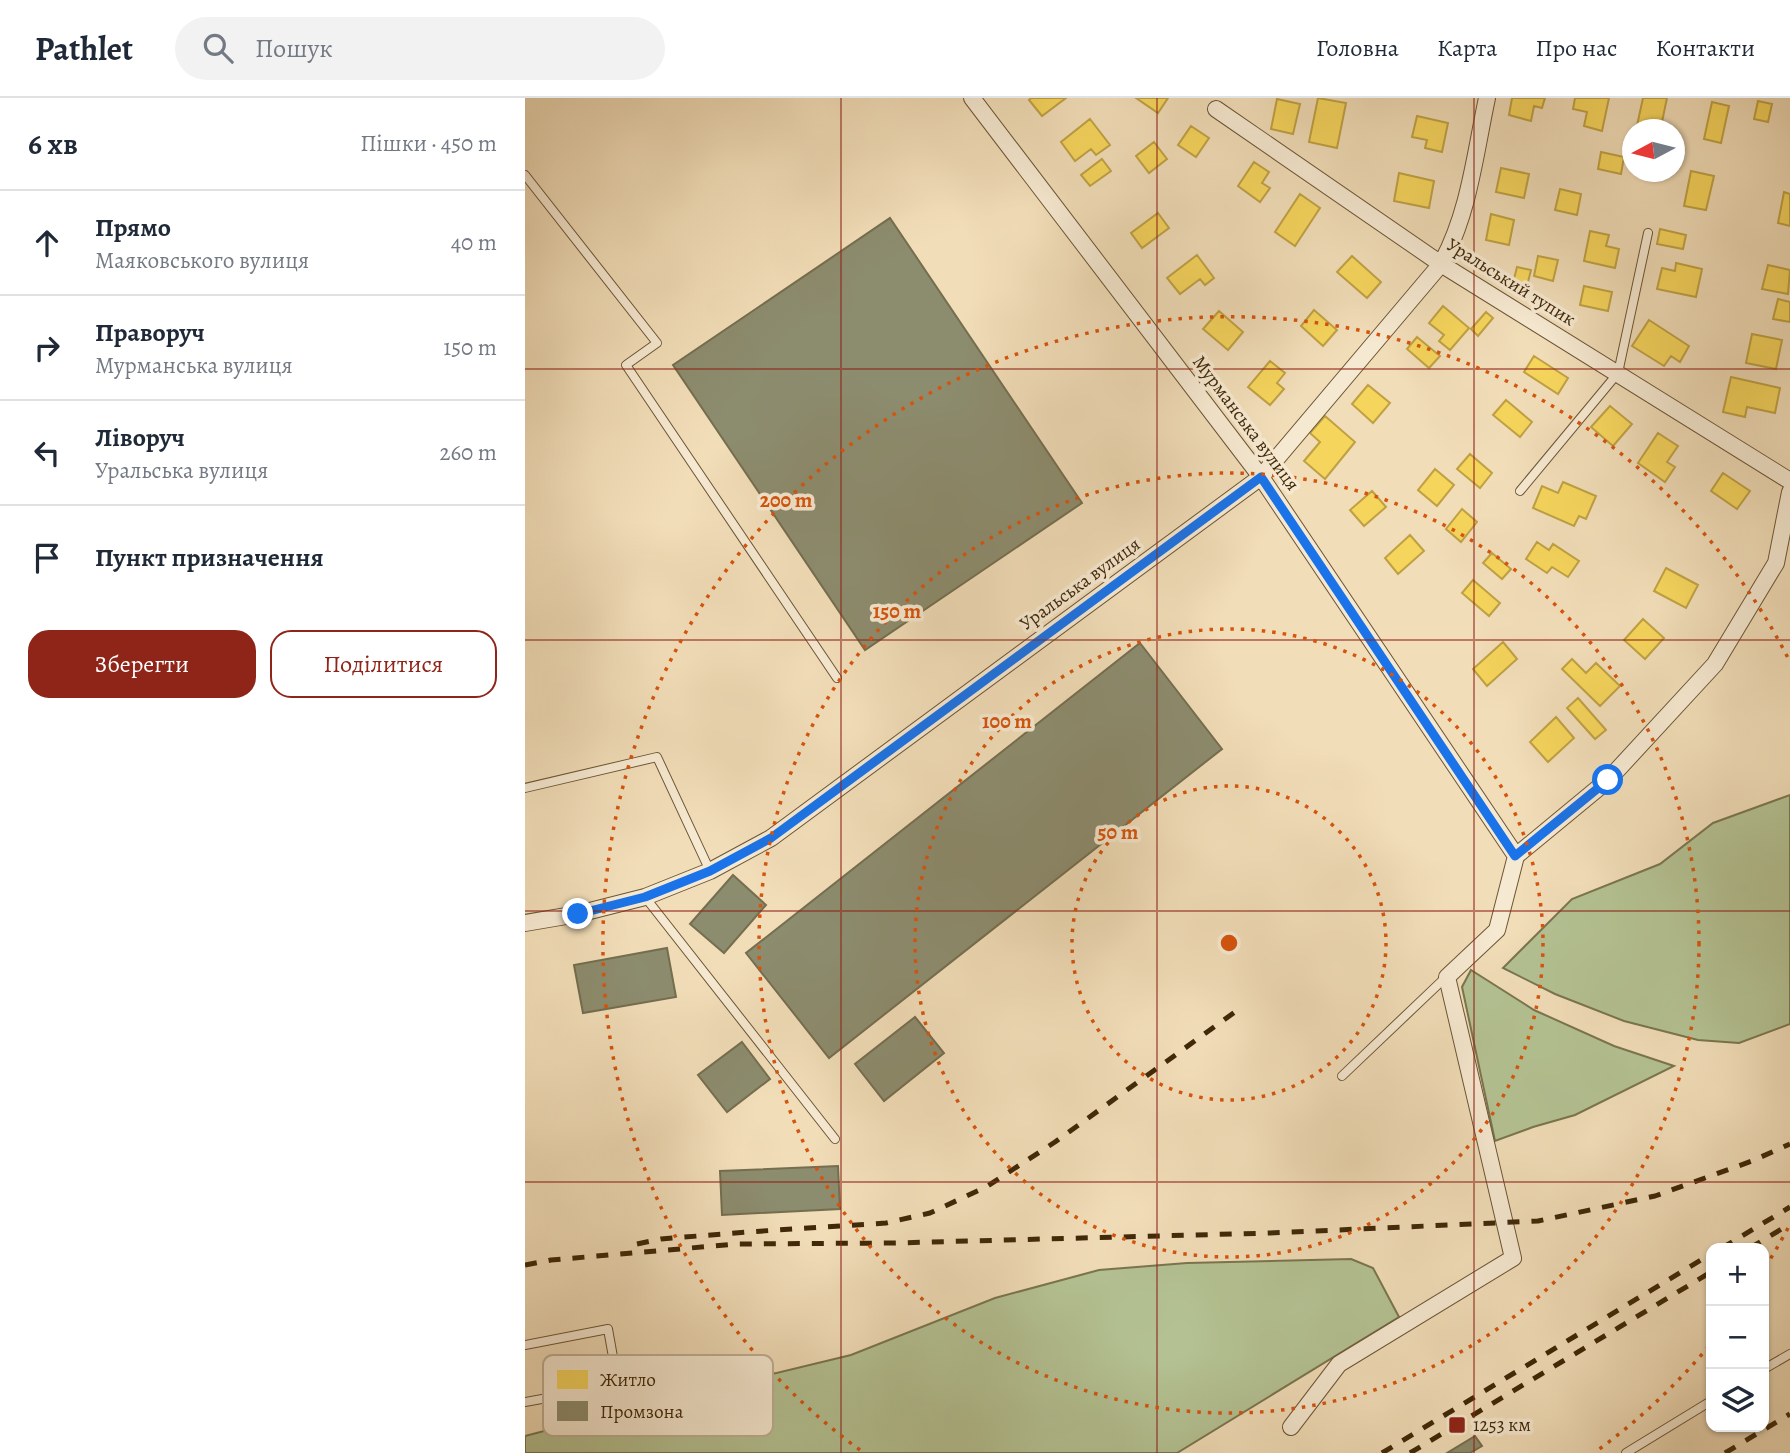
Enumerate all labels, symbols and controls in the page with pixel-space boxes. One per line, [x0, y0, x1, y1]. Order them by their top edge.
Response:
search box [175, 17, 665, 80]
text: Pathlet [35, 26, 133, 71]
icon: search [199, 29, 237, 67]
text: Пошук [255, 31, 333, 66]
text: Головна [1316, 32, 1399, 64]
text: Карта [1437, 32, 1497, 64]
text: Про нас [1535, 32, 1617, 64]
text: Контакти [1655, 32, 1755, 64]
north arrow [1622, 119, 1685, 182]
text: 6 хв [28, 124, 78, 164]
text: Пішки · 450 m [360, 128, 497, 159]
text: Прямо [95, 210, 171, 245]
icon: ahead [28, 224, 66, 262]
text: 40 m [451, 227, 497, 258]
street label: Уральський тупик [1441, 232, 1581, 332]
text: Маяковського вулиця [95, 245, 309, 276]
text: Праворуч [95, 315, 205, 350]
icon: right [28, 329, 66, 367]
text: 150 m [443, 332, 497, 363]
text: Мурманська вулиця [95, 350, 293, 381]
street label: Мурманська вулиця [1186, 350, 1306, 496]
text: Ліворуч [95, 420, 185, 455]
icon: left [28, 434, 66, 472]
text: 260 m [439, 437, 497, 468]
text: Уральська вулиця [95, 455, 268, 486]
text: 200 m [760, 486, 813, 514]
street label: Уральська вулиця [1014, 531, 1146, 637]
icon: arrive [28, 539, 66, 577]
text: Пункт призначення [95, 540, 324, 575]
text: 150 m [873, 597, 922, 625]
button: Зберегти [28, 630, 256, 698]
button: Поділитися [270, 630, 497, 698]
text: 100 m [982, 707, 1032, 735]
route start [1592, 764, 1623, 795]
text: 50 m [1098, 818, 1139, 846]
route end [562, 898, 593, 929]
centre of rings [1217, 931, 1241, 955]
map controls [1706, 1243, 1769, 1432]
button: + [1706, 1243, 1769, 1306]
button: − [1706, 1306, 1769, 1369]
legend [543, 1355, 773, 1436]
text: Житло [600, 1367, 656, 1393]
button: layers [1706, 1369, 1769, 1432]
text: Промзона [600, 1399, 684, 1425]
place label: 1253 км [1473, 1412, 1531, 1438]
marker: 1253 км [1447, 1415, 1467, 1435]

